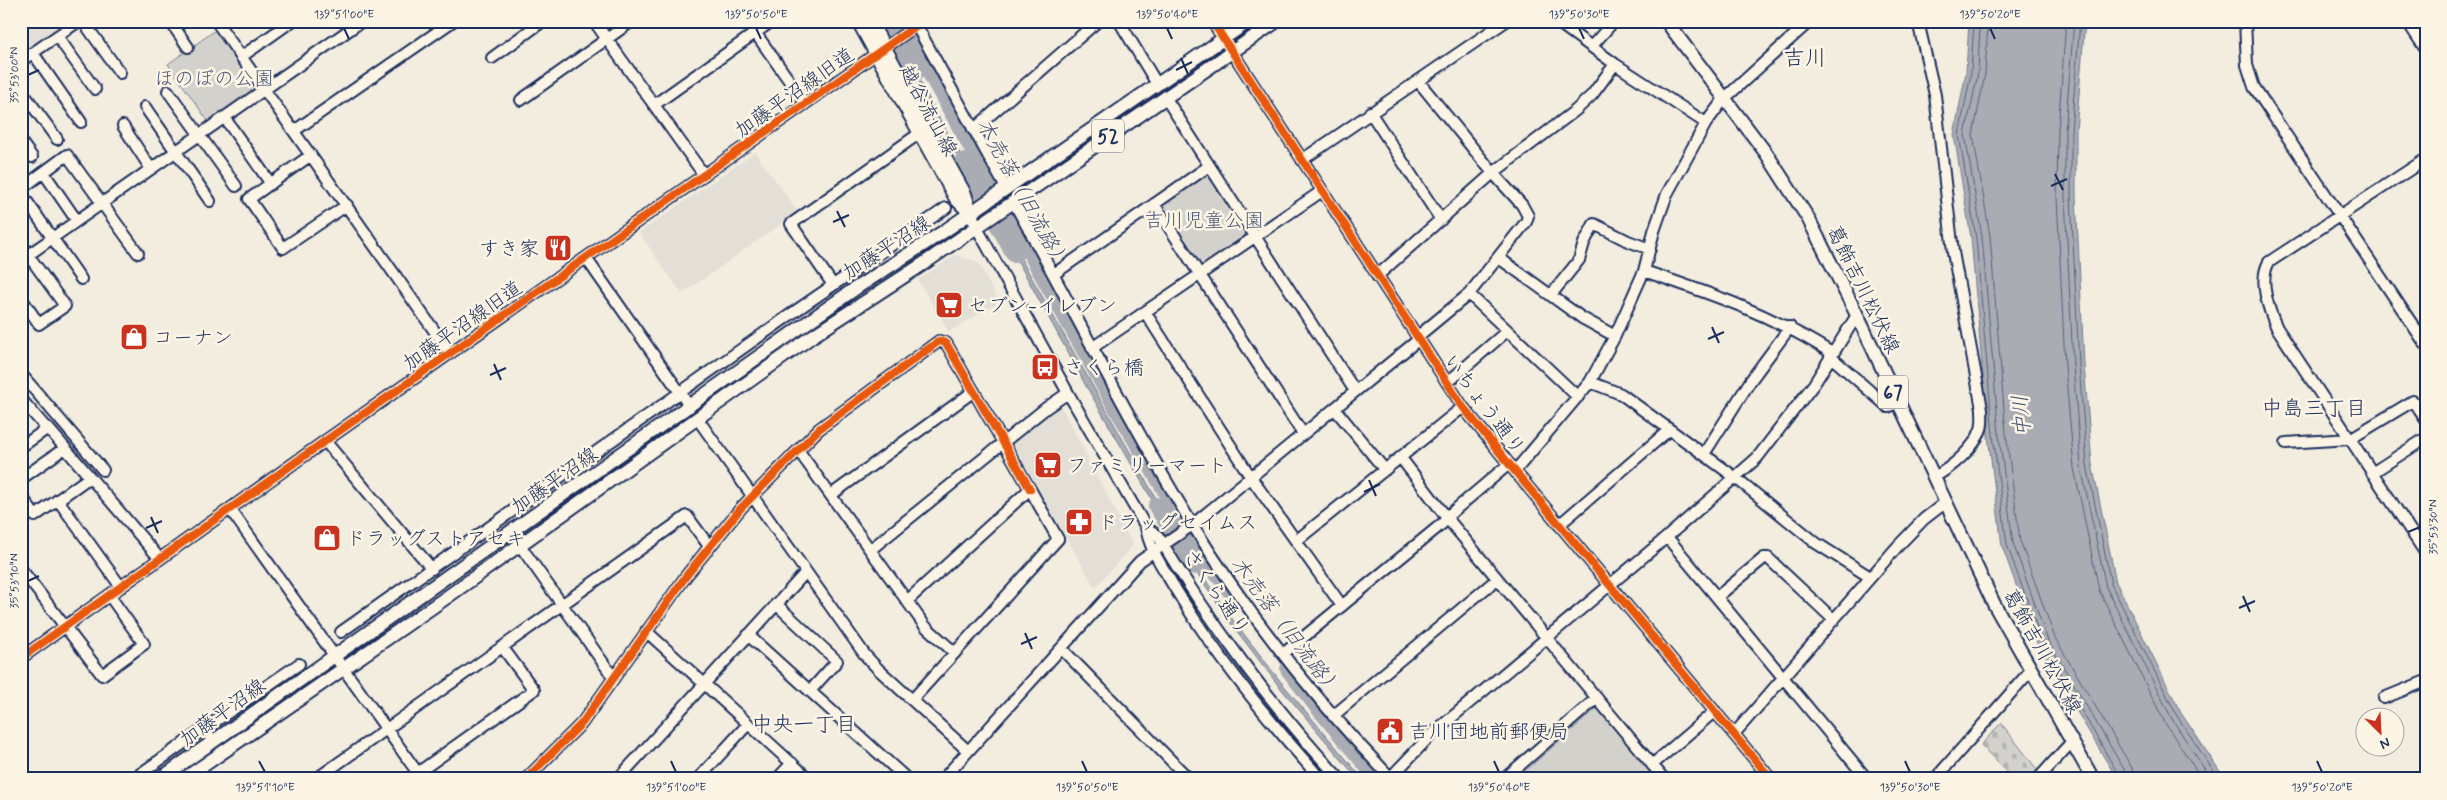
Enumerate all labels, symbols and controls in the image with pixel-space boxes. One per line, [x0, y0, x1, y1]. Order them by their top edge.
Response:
text: 139°51'00"E [314, 7, 374, 23]
text: 139°50'50"E [725, 7, 787, 23]
text: 139°50'40"E [1136, 7, 1198, 23]
text: 139°50'30"E [1548, 7, 1610, 23]
text: 139°50'20"E [1959, 7, 2021, 23]
street label: 加藤平沼線旧道 [730, 42, 860, 144]
district label: 吉川 [1783, 45, 1827, 73]
text: 35°53'00"N [7, 47, 23, 103]
street label: 越谷流山線 [892, 60, 963, 161]
park label: ほのぼの公園 [154, 66, 274, 93]
water label: 木売落（旧流路） [969, 113, 1075, 274]
road number: 52 [1092, 120, 1124, 152]
park label: 吉川児童公園 [1144, 208, 1264, 235]
street label: 加藤平沼線 [838, 210, 936, 287]
street label: 葛飾吉川松伏線 [1820, 221, 1905, 358]
restaurant icon: すき家 [543, 233, 573, 263]
place label: すき家 [479, 236, 539, 263]
street label: 加藤平沼線旧道 [398, 275, 528, 377]
supermarket icon: セブン-イレブン [934, 290, 964, 320]
place label: セブン-イレブン [968, 293, 1117, 320]
shop icon: コーナン [119, 322, 149, 352]
place label: コーナン [153, 325, 233, 352]
street label: いちょう通り [1437, 349, 1531, 461]
bus stop icon: さくら橋 [1030, 352, 1060, 382]
place label: さくら橋 [1064, 355, 1144, 382]
road number: 67 [1878, 376, 1908, 408]
water label: 中川 [2006, 394, 2038, 438]
district label: 中島三丁目 [2262, 395, 2367, 423]
street label: 加藤平沼線 [506, 441, 604, 521]
supermarket icon: ファミリーマート [1033, 450, 1063, 480]
place label: ファミリーマート [1067, 453, 1227, 480]
text: 35°53'30"N [2426, 499, 2442, 555]
pharmacy icon: ドラッグセイムス [1064, 507, 1094, 537]
place label: ドラッグセイムス [1098, 510, 1257, 537]
shop icon: ドラッグストアセキ [312, 523, 342, 553]
place label: ドラッグストアセキ [346, 526, 526, 553]
street label: さくら通り [1176, 544, 1256, 642]
water label: 木売落（旧流路） [1223, 551, 1347, 702]
text: 35°53'10"N [7, 553, 23, 609]
street label: 葛飾吉川松伏線 [1996, 584, 2087, 719]
street label: 加藤平沼線 [174, 673, 271, 754]
north arrow [2354, 708, 2404, 758]
district label: 中央一丁目 [752, 711, 857, 739]
public building icon: 吉川団地前郵便局 [1375, 716, 1405, 746]
place label: 吉川団地前郵便局 [1409, 719, 1569, 746]
text: N [2377, 733, 2393, 753]
text: 139°51'10"E [235, 780, 295, 796]
text: 139°51'00"E [646, 780, 706, 796]
text: 139°50'50"E [1056, 780, 1118, 796]
text: 139°50'40"E [1468, 780, 1530, 796]
text: 139°50'30"E [1879, 780, 1941, 796]
text: 139°50'20"E [2291, 780, 2353, 796]

